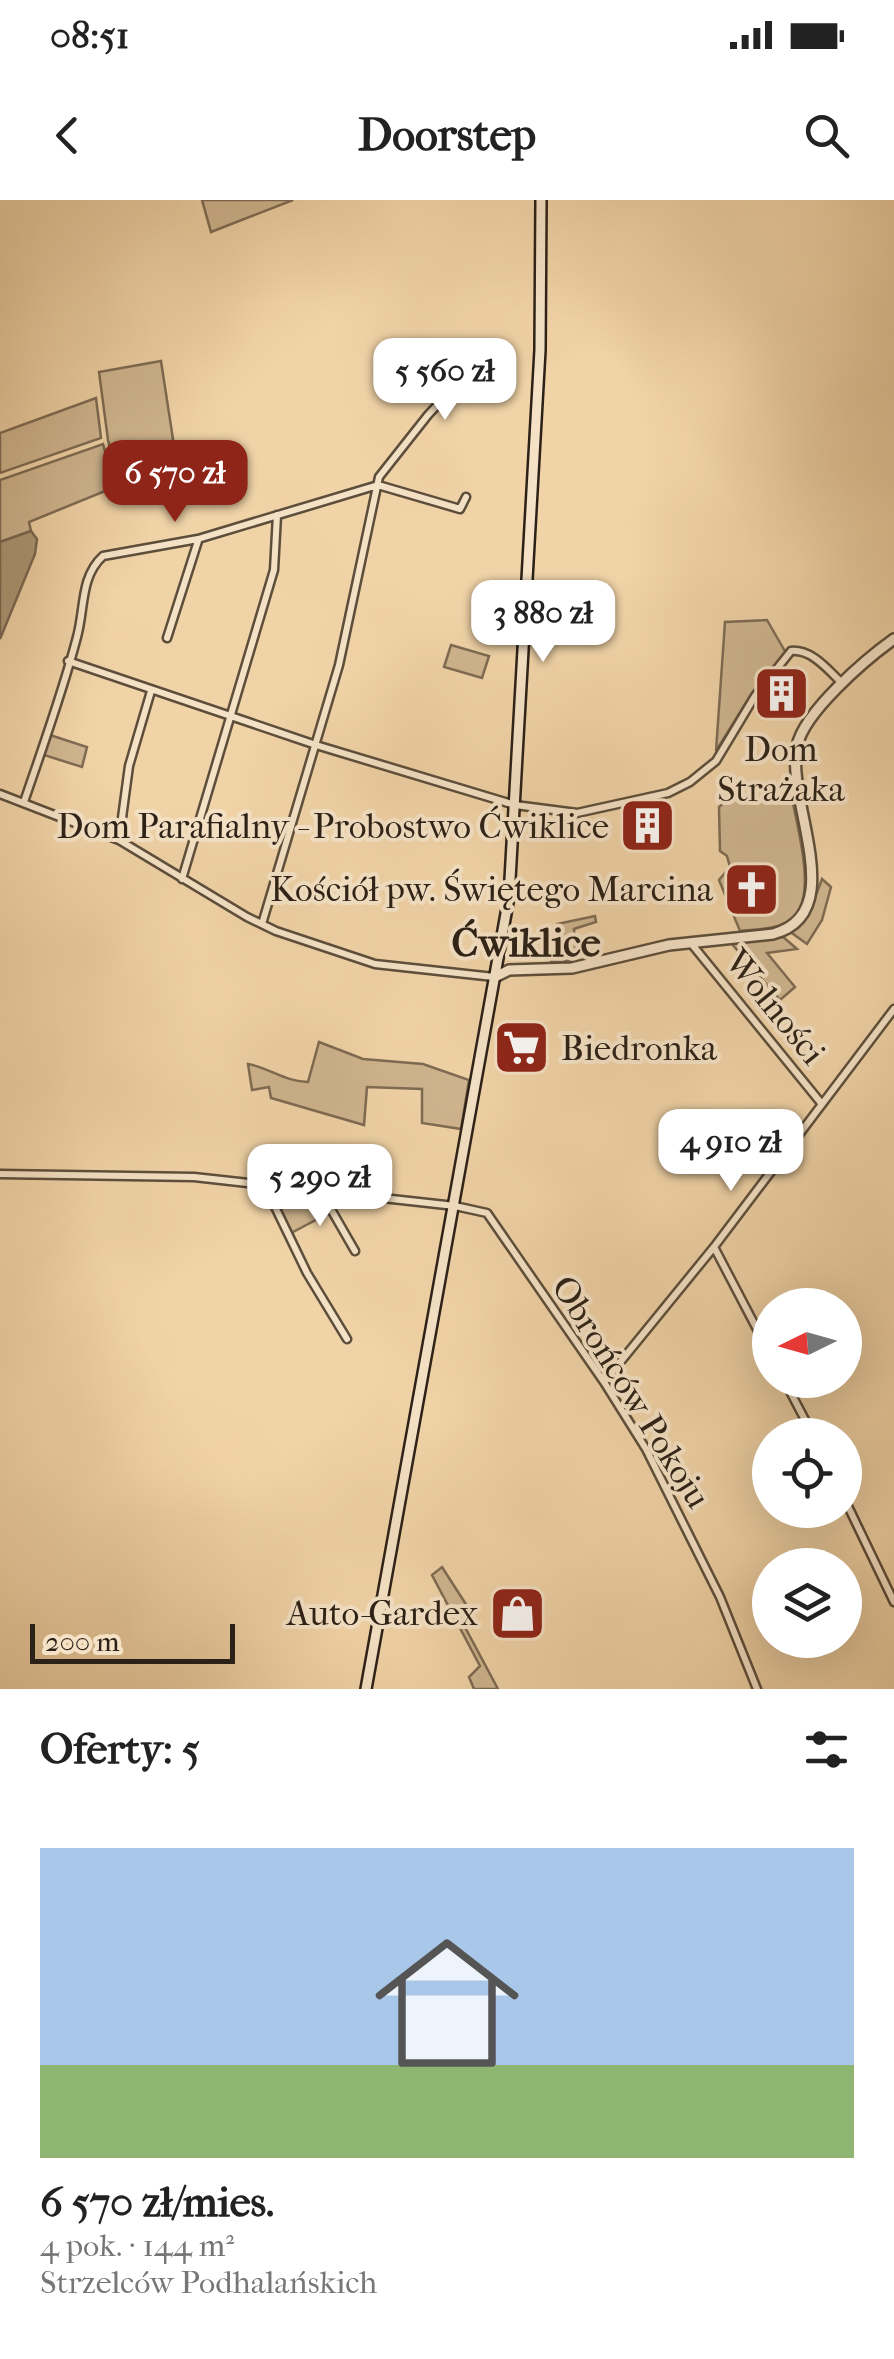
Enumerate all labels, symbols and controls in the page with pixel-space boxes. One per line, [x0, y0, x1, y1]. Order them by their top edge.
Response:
text: 08:51 [50, 13, 129, 58]
icon: back [40, 108, 95, 163]
icon: search [799, 108, 854, 163]
text: Doorstep [358, 109, 536, 162]
pin: 5 560 zł [342, 338, 548, 423]
text: 5 560 zł [395, 352, 495, 389]
pin: 6 570 zł [72, 440, 278, 525]
text: 6 570 zł [125, 454, 225, 491]
pin: 3 880 zł [440, 580, 646, 665]
text: 3 880 zł [493, 594, 593, 631]
building icon: Dom Strażaka [751, 663, 811, 723]
place label: Dom Strażaka [717, 729, 846, 810]
building icon: Dom Parafialny - Probostwo Ćwiklice [618, 796, 678, 856]
place label: Dom Parafialny - Probostwo Ćwiklice [57, 805, 609, 847]
church icon: Kościół pw. Świętego Marcina [722, 859, 782, 919]
place label: Kościół pw. Świętego Marcina [270, 868, 714, 910]
district label: Ćwiklice [451, 918, 601, 966]
street label: Wolności [716, 941, 834, 1073]
supermarket icon: Biedronka [492, 1018, 552, 1078]
place label: Biedronka [561, 1028, 718, 1069]
pin: 4 910 zł [628, 1109, 834, 1194]
text: 4 910 zł [680, 1123, 782, 1160]
pin: 5 290 zł [217, 1144, 423, 1229]
text: 5 290 zł [269, 1158, 371, 1195]
street label: Obrońców Pokoju [543, 1268, 719, 1516]
north arrow [752, 1288, 862, 1398]
map controls [752, 1288, 862, 1658]
button: locate [752, 1418, 862, 1528]
button: layers [752, 1548, 862, 1658]
shop icon: Auto-Gardex [487, 1583, 547, 1643]
place label: Auto-Gardex [285, 1593, 478, 1634]
scale bar [30, 1619, 235, 1664]
text: 200 m [45, 1625, 120, 1658]
icon: filters [799, 1722, 854, 1777]
text: Oferty: 5 [40, 1725, 200, 1774]
icon: home [357, 1913, 537, 2093]
text: 6 570 zł/mies. [40, 2178, 274, 2227]
text: 4 pok. · 144 m² [40, 2227, 234, 2264]
text: Strzelców Podhalańskich [40, 2264, 377, 2301]

